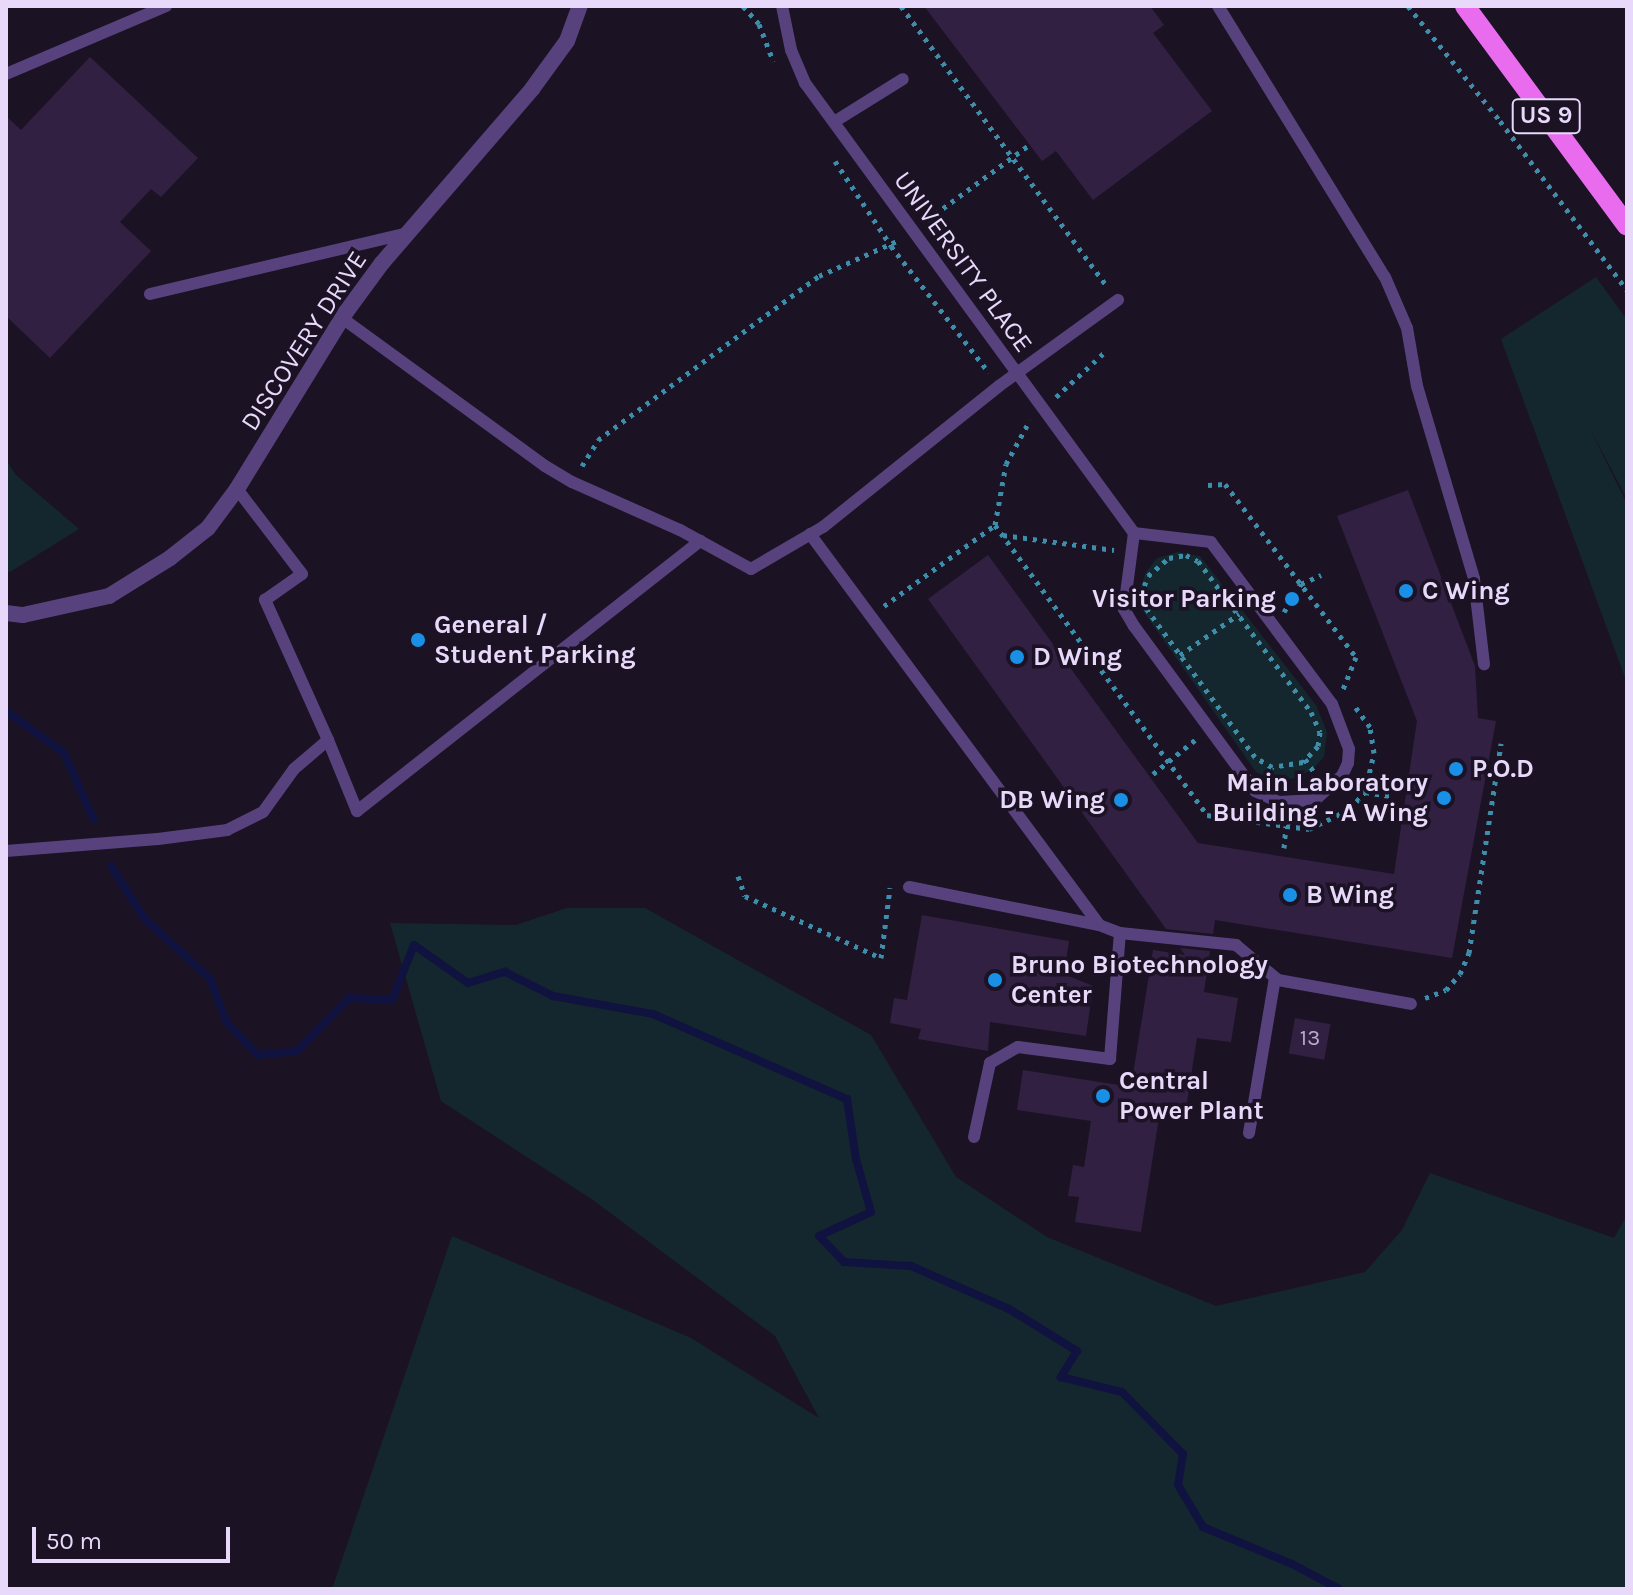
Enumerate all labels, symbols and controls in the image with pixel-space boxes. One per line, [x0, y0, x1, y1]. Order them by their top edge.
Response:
road number: US 9 [1510, 96, 1582, 136]
street label: UNIVERSITY PLACE [887, 166, 1039, 358]
street label: DISCOVERY DRIVE [234, 245, 374, 437]
place label: C Wing [1422, 575, 1510, 607]
marker: C Wing [1397, 582, 1415, 600]
place label: Visitor Parking [1092, 583, 1276, 615]
marker: Visitor Parking [1283, 590, 1301, 608]
place label: General / Student Parking [434, 609, 636, 670]
marker: General / Student Parking [409, 631, 427, 649]
place label: D Wing [1033, 641, 1122, 673]
marker: D Wing [1008, 648, 1026, 666]
place label: P.O.D [1472, 753, 1534, 785]
marker: P.O.D [1447, 760, 1465, 778]
place label: Main Laboratory Building - A Wing [1212, 767, 1428, 828]
place label: DB Wing [999, 784, 1105, 816]
marker: Main Laboratory Building - A Wing [1435, 789, 1453, 807]
marker: DB Wing [1112, 791, 1130, 809]
place label: B Wing [1306, 879, 1394, 911]
marker: B Wing [1281, 886, 1299, 904]
place label: Bruno Biotechnology Center [1011, 949, 1268, 1010]
marker: Bruno Biotechnology Center [986, 971, 1004, 989]
house number: 13 [1300, 1026, 1320, 1052]
place label: Central Power Plant [1119, 1065, 1264, 1126]
marker: Central Power Plant [1094, 1087, 1112, 1105]
scale bar [36, 1511, 234, 1561]
text: 50 m [46, 1527, 102, 1555]

